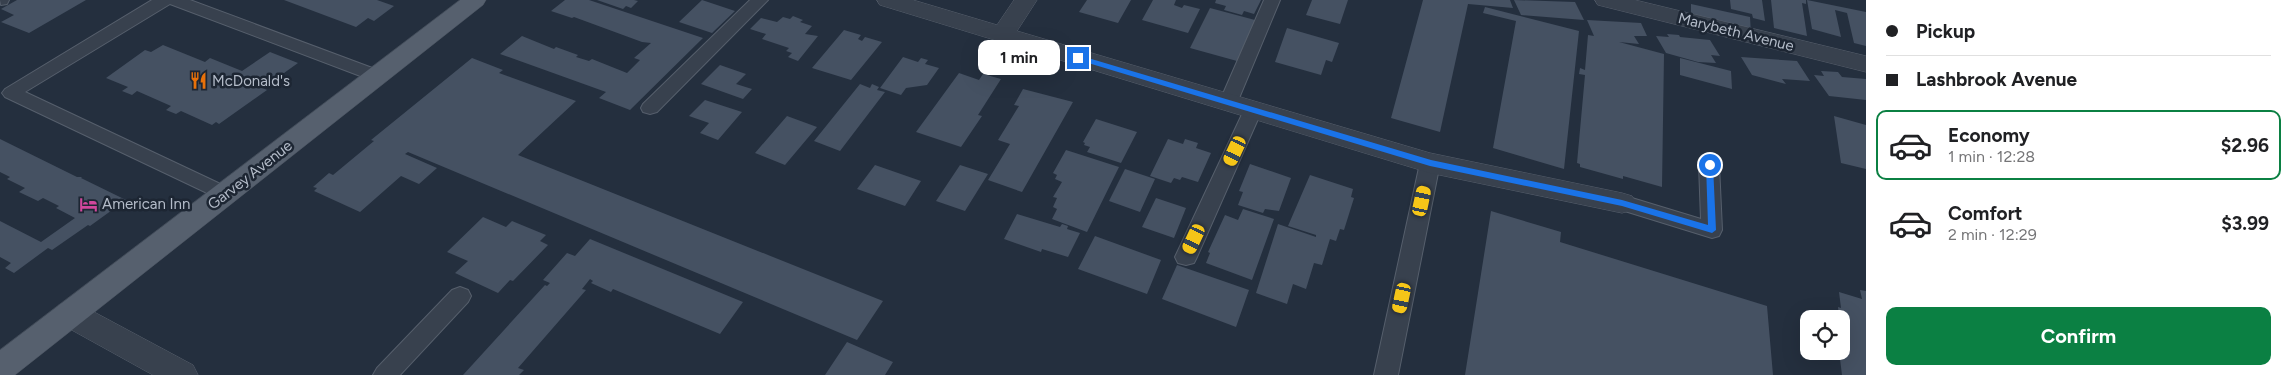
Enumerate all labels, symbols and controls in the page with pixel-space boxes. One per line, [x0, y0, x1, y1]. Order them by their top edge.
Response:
street label: Marybeth Avenue [1676, 9, 1796, 55]
text: Pickup [1916, 20, 1975, 43]
callout: 1 min [978, 40, 1060, 76]
route end [1067, 47, 1089, 69]
text: 1 min [1000, 48, 1038, 67]
text: Lashbrook Avenue [1916, 68, 2077, 91]
restaurant icon: McDonald's [188, 71, 208, 91]
place label: McDonald's [212, 72, 290, 90]
icon: car [1888, 123, 1933, 168]
text: Economy [1948, 124, 2030, 147]
car [1221, 134, 1248, 168]
text: $2.96 [2221, 134, 2269, 157]
street label: Garvey Avenue [204, 136, 296, 214]
text: 1 min · 12:28 [1948, 147, 2035, 166]
route start [1699, 154, 1721, 176]
car [1411, 185, 1432, 217]
hotel icon: American Inn [78, 194, 98, 214]
place label: American Inn [102, 195, 190, 213]
icon: car [1888, 201, 1933, 246]
text: Comfort [1948, 202, 2023, 225]
text: $3.99 [2221, 212, 2269, 235]
car [1180, 222, 1207, 256]
text: 2 min · 12:29 [1948, 225, 2037, 244]
car [1391, 282, 1412, 314]
button: Confirm [1886, 307, 2271, 365]
map controls [1800, 310, 1850, 360]
button: locate [1800, 310, 1850, 360]

